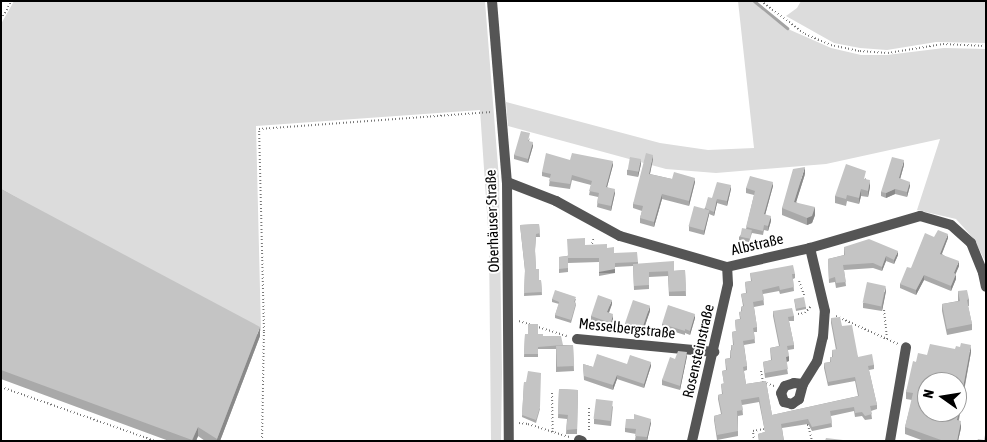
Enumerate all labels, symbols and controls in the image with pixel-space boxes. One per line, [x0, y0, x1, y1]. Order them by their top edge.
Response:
street label: Oberhäuser Straße [481, 169, 503, 273]
street label: Albstraße [729, 229, 785, 259]
street label: Rosensteinstraße [678, 302, 718, 400]
street label: Messelbergstraße [578, 314, 676, 342]
north arrow [917, 372, 967, 422]
text: N [920, 388, 937, 400]

